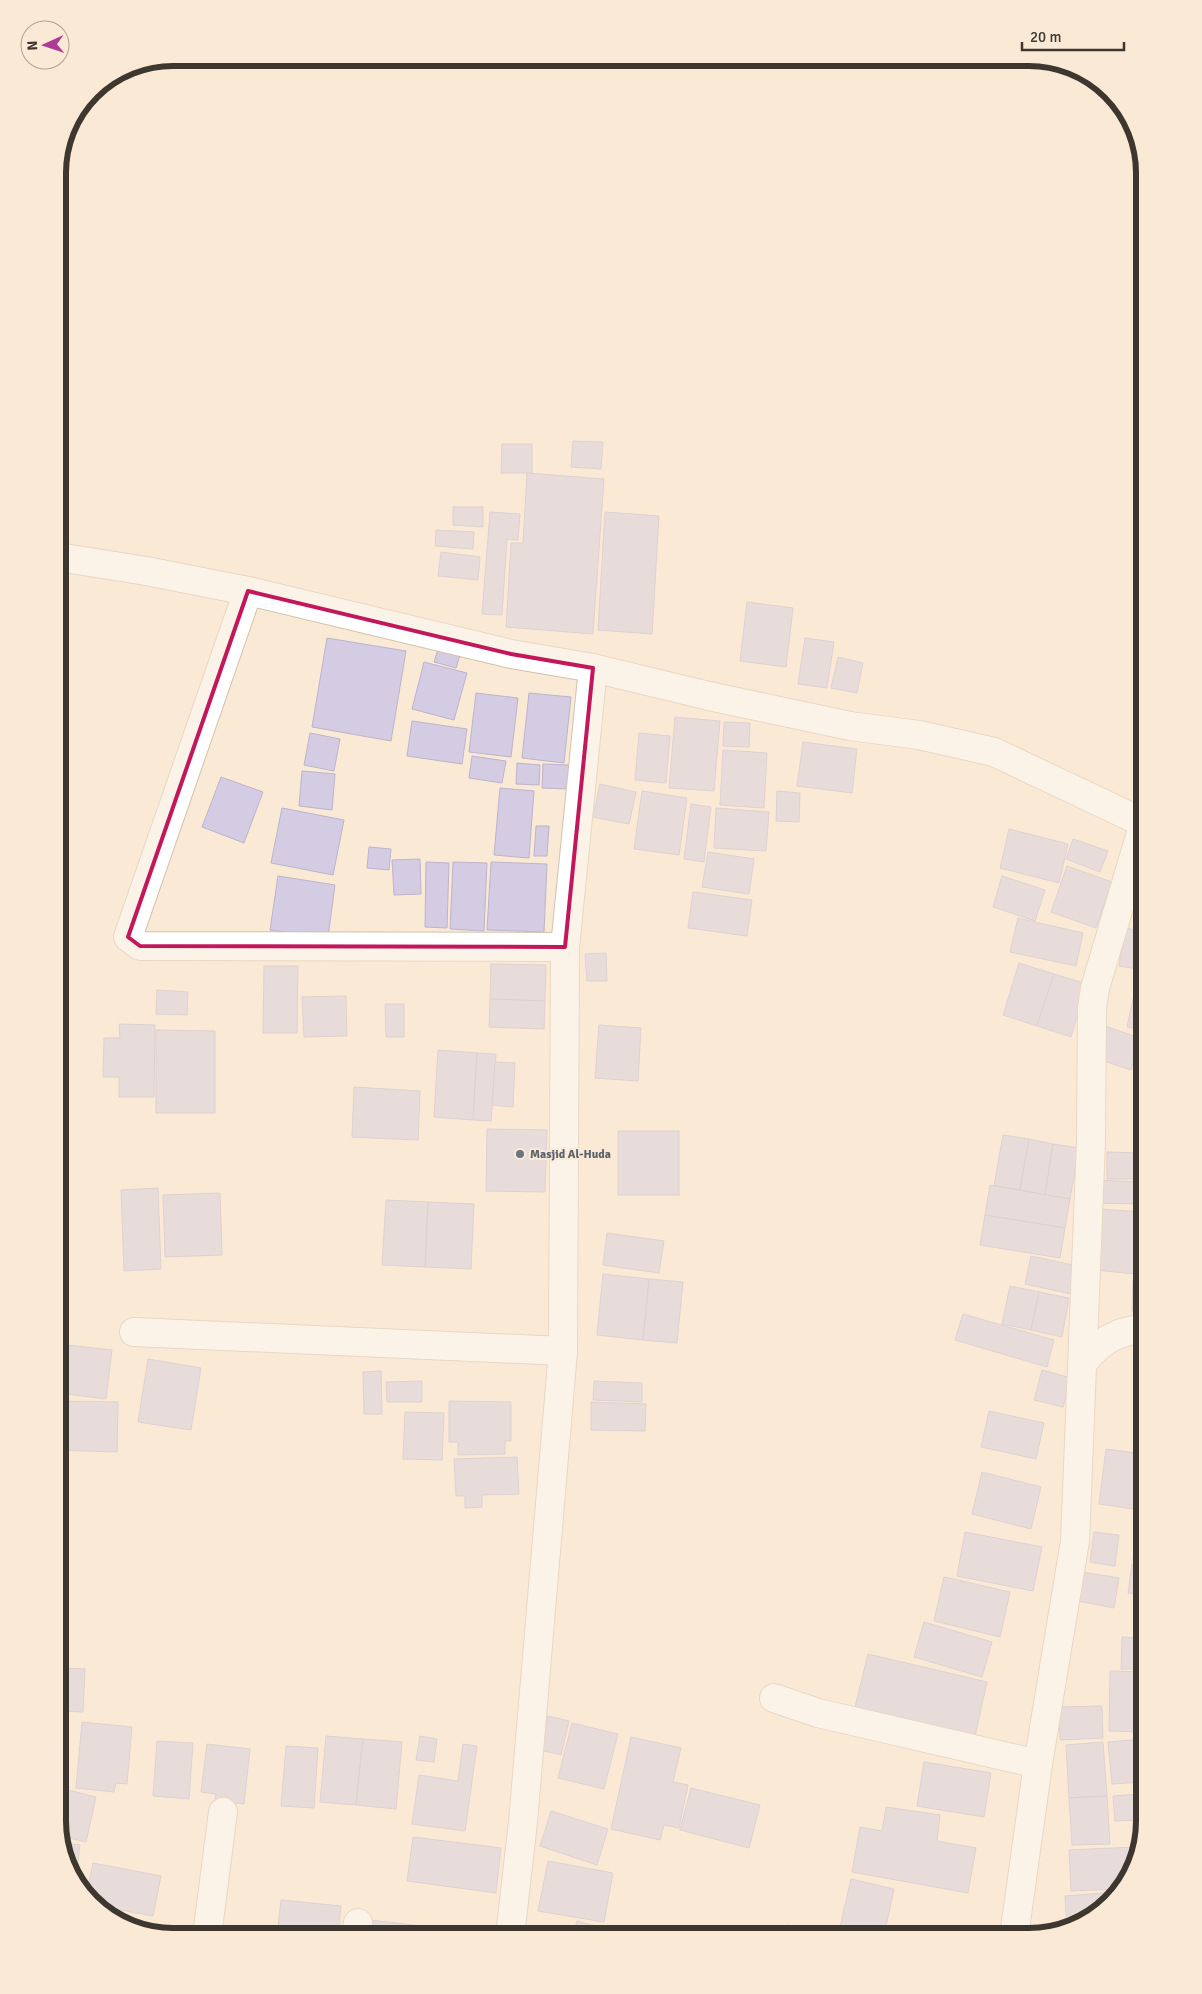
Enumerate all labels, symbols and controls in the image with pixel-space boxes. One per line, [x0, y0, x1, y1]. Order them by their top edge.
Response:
north arrow [20, 20, 70, 70]
scale bar [1022, 20, 1124, 52]
text: 20 m [1030, 28, 1061, 46]
text: N [24, 40, 41, 51]
place label: Masjid Al-Huda [530, 1147, 611, 1162]
marker: Masjid Al-Huda [514, 1148, 526, 1160]

